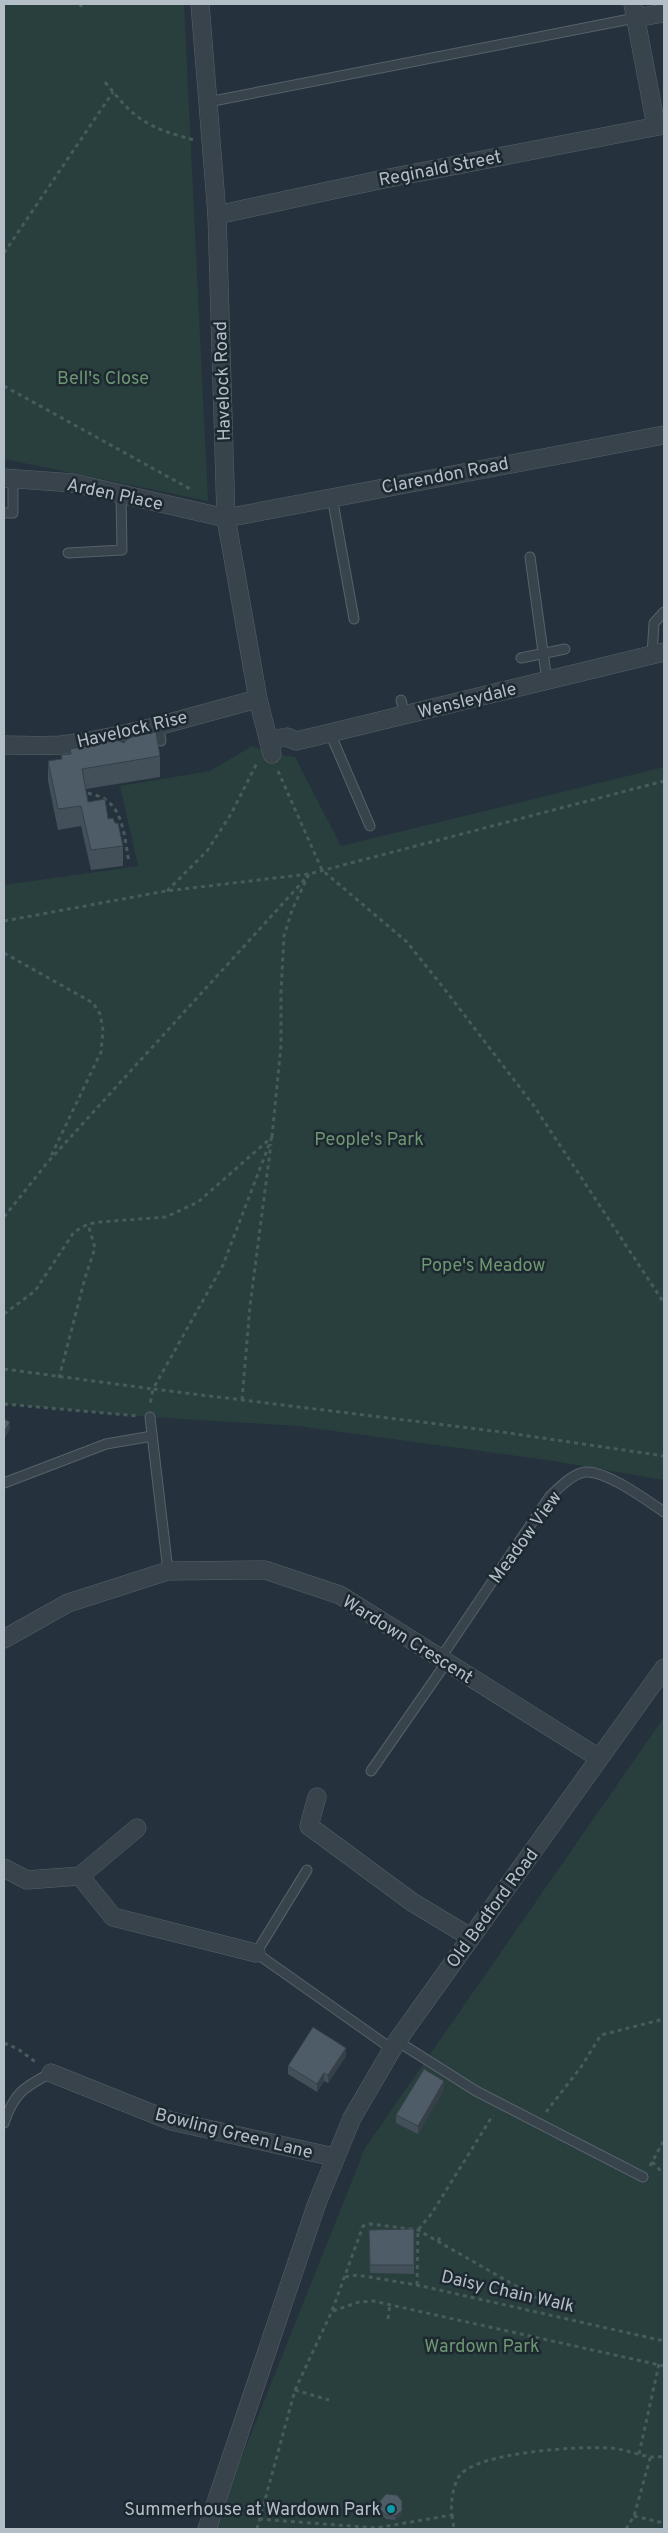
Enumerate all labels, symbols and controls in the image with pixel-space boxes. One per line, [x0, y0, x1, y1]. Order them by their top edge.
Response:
street label: Reginald Street [377, 146, 504, 193]
street label: Havelock Road [210, 321, 237, 441]
park label: Bell's Close [57, 368, 149, 391]
street label: Clarendon Road [380, 453, 511, 500]
street label: Arden Place [64, 474, 165, 517]
street label: Wensleydale [416, 678, 519, 725]
street label: Havelock Rise [75, 707, 190, 754]
park label: People's Park [314, 1129, 424, 1152]
park label: Pope's Meadow [421, 1255, 545, 1278]
street label: Meadow View [485, 1487, 568, 1589]
street label: Wardown Crescent [338, 1591, 477, 1690]
street label: Old Bedford Road [442, 1845, 544, 1973]
street label: Bowling Green Lane [152, 2104, 315, 2165]
street label: Daisy Chain Walk [439, 2266, 577, 2319]
park label: Wardown Park [424, 2336, 540, 2359]
place label: Summerhouse at Wardown Park [124, 2499, 381, 2522]
marker: Summerhouse at Wardown Park [385, 2503, 397, 2515]

